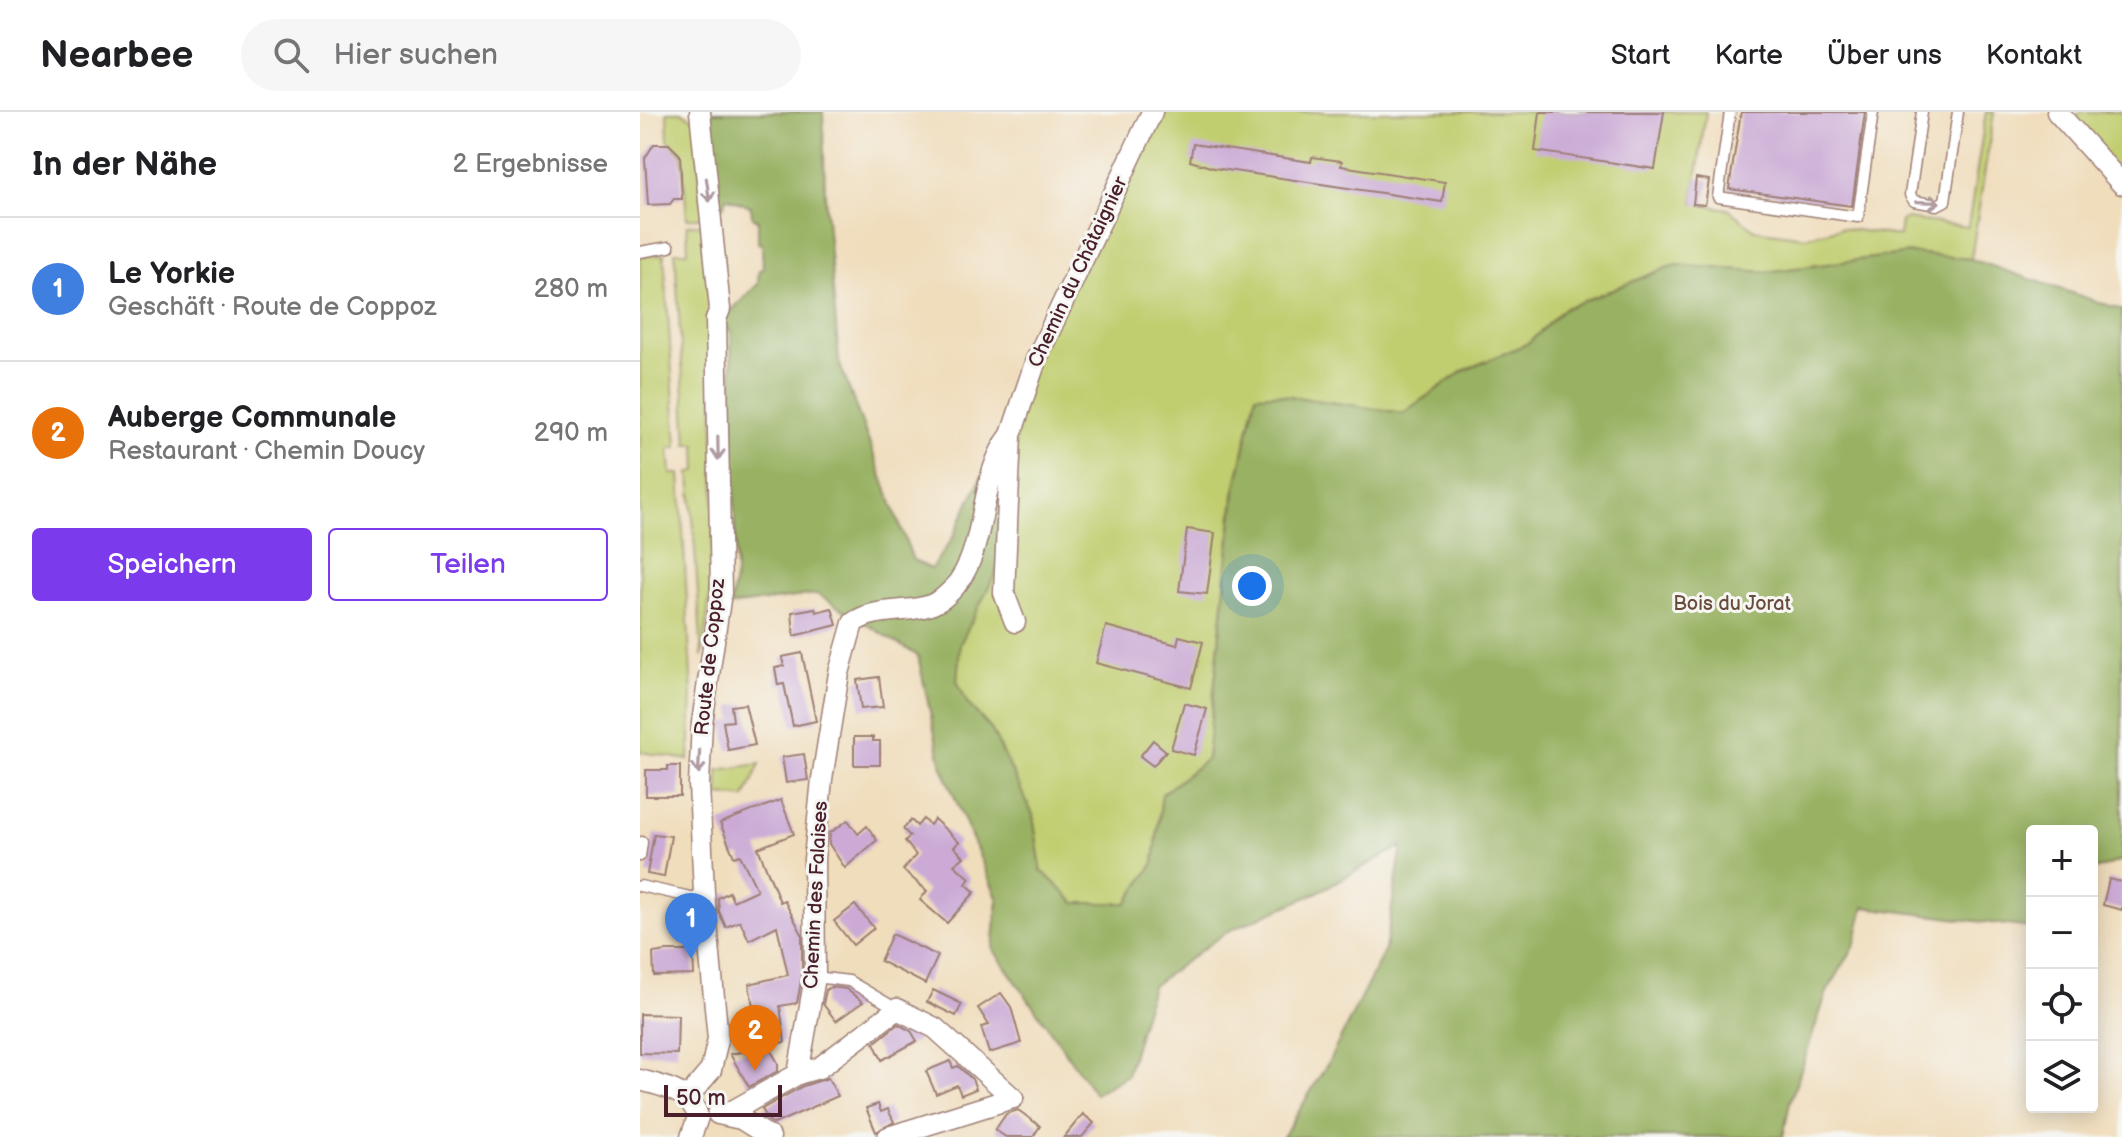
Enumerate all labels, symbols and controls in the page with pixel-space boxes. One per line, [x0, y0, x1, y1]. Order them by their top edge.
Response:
search box [241, 19, 801, 91]
text: Nearbee [40, 33, 193, 78]
icon: search [269, 33, 313, 77]
text: Hier suchen [333, 37, 498, 73]
text: Start [1611, 39, 1670, 72]
text: Karte [1714, 39, 1783, 72]
text: Über uns [1827, 39, 1942, 72]
text: Kontakt [1986, 39, 2082, 72]
text: In der Nähe [32, 144, 217, 185]
text: 2 Ergebnisse [453, 149, 608, 180]
street label: Chemin du Châtaignier [1023, 172, 1133, 371]
one-way arrow [700, 176, 715, 202]
one-way arrow [1915, 194, 1941, 210]
text: Le Yorkie [108, 256, 235, 292]
text: 1 [53, 274, 63, 305]
text: 280 m [534, 274, 608, 305]
text: Geschäft · Route de Coppoz [108, 292, 437, 323]
text: Auberge Communale [108, 400, 396, 436]
text: 2 [50, 418, 66, 449]
text: 290 m [534, 418, 608, 449]
one-way arrow [711, 434, 726, 461]
text: Restaurant · Chemin Doucy [108, 436, 425, 467]
button: Speichern [32, 528, 312, 601]
button: Teilen [328, 528, 608, 601]
your location [1232, 566, 1272, 606]
street label: Route de Coppoz [690, 577, 730, 737]
park label: Bois du Jorat [1673, 592, 1791, 616]
one-way arrow [692, 748, 707, 775]
street label: Chemin des Falaises [799, 800, 833, 990]
map controls [2026, 825, 2098, 1113]
button: + [2026, 825, 2098, 897]
pin: 1 [665, 893, 717, 959]
button: − [2026, 897, 2098, 969]
button: locate [2026, 969, 2098, 1041]
pin: 2 [729, 1005, 781, 1071]
button: layers [2026, 1041, 2098, 1113]
scale bar [664, 1081, 782, 1117]
text: 50 m [676, 1085, 726, 1112]

